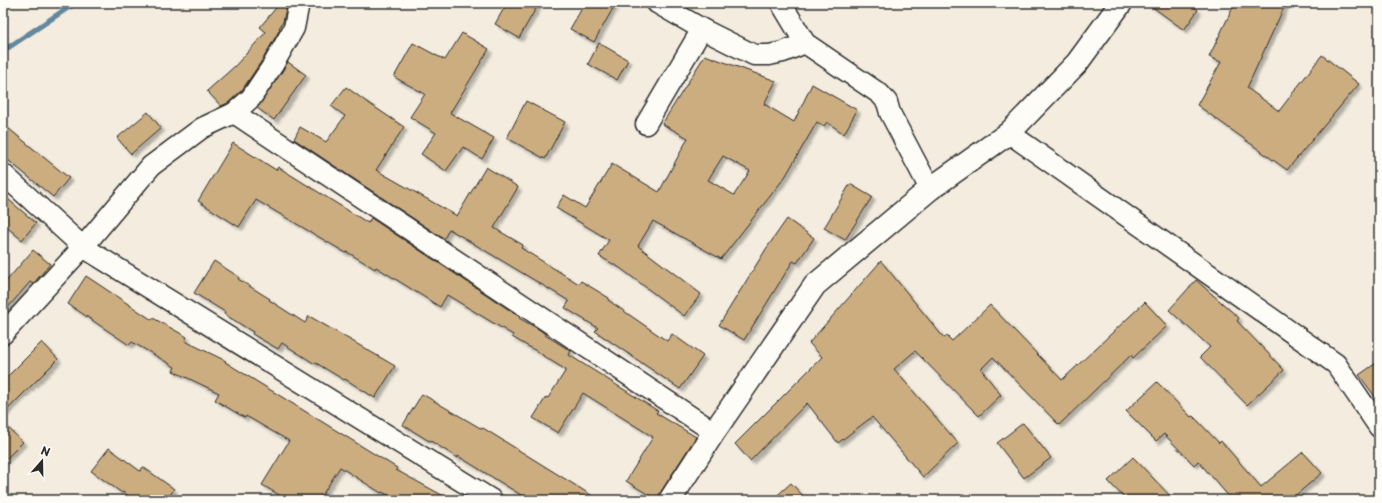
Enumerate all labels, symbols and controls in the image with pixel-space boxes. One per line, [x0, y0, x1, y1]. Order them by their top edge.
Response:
north arrow [22, 441, 62, 481]
text: N [39, 442, 53, 461]

